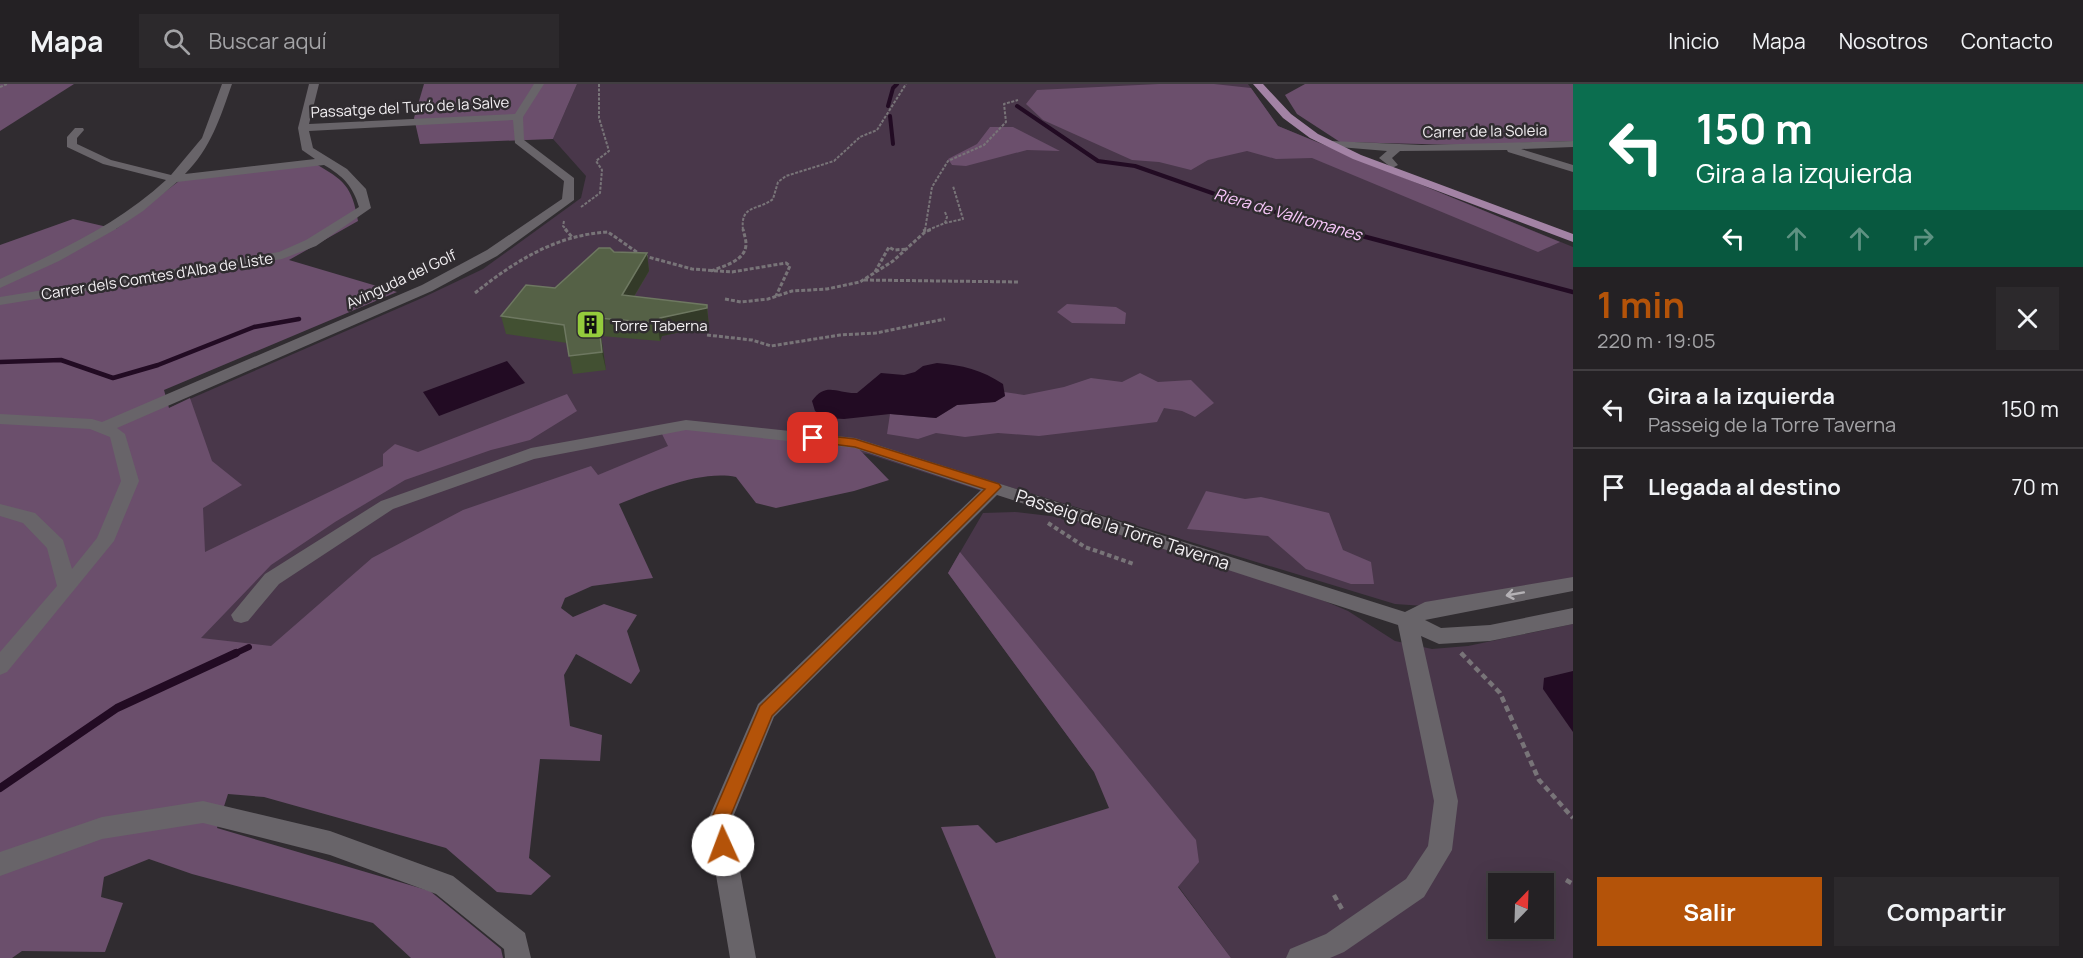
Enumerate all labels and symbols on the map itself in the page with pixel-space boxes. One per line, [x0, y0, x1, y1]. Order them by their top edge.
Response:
street label: Passatge del Turó de la Salve [310, 91, 510, 123]
street label: Carrer de la Soleia [1423, 119, 1547, 143]
water label: Riera de Vallromanes [1212, 182, 1366, 246]
street label: Avinguda del Golf [342, 244, 460, 314]
street label: Carrer dels Comtes d'Alba de Liste [40, 247, 275, 305]
building icon: Torre Taberna [575, 309, 607, 341]
place label: Torre Taberna [612, 315, 708, 336]
pin [787, 412, 838, 463]
street label: Passeig de la Torre Taverna [1013, 483, 1233, 575]
one-way arrow [1506, 589, 1526, 600]
position arrow [691, 813, 755, 877]
north arrow [1488, 873, 1554, 939]

